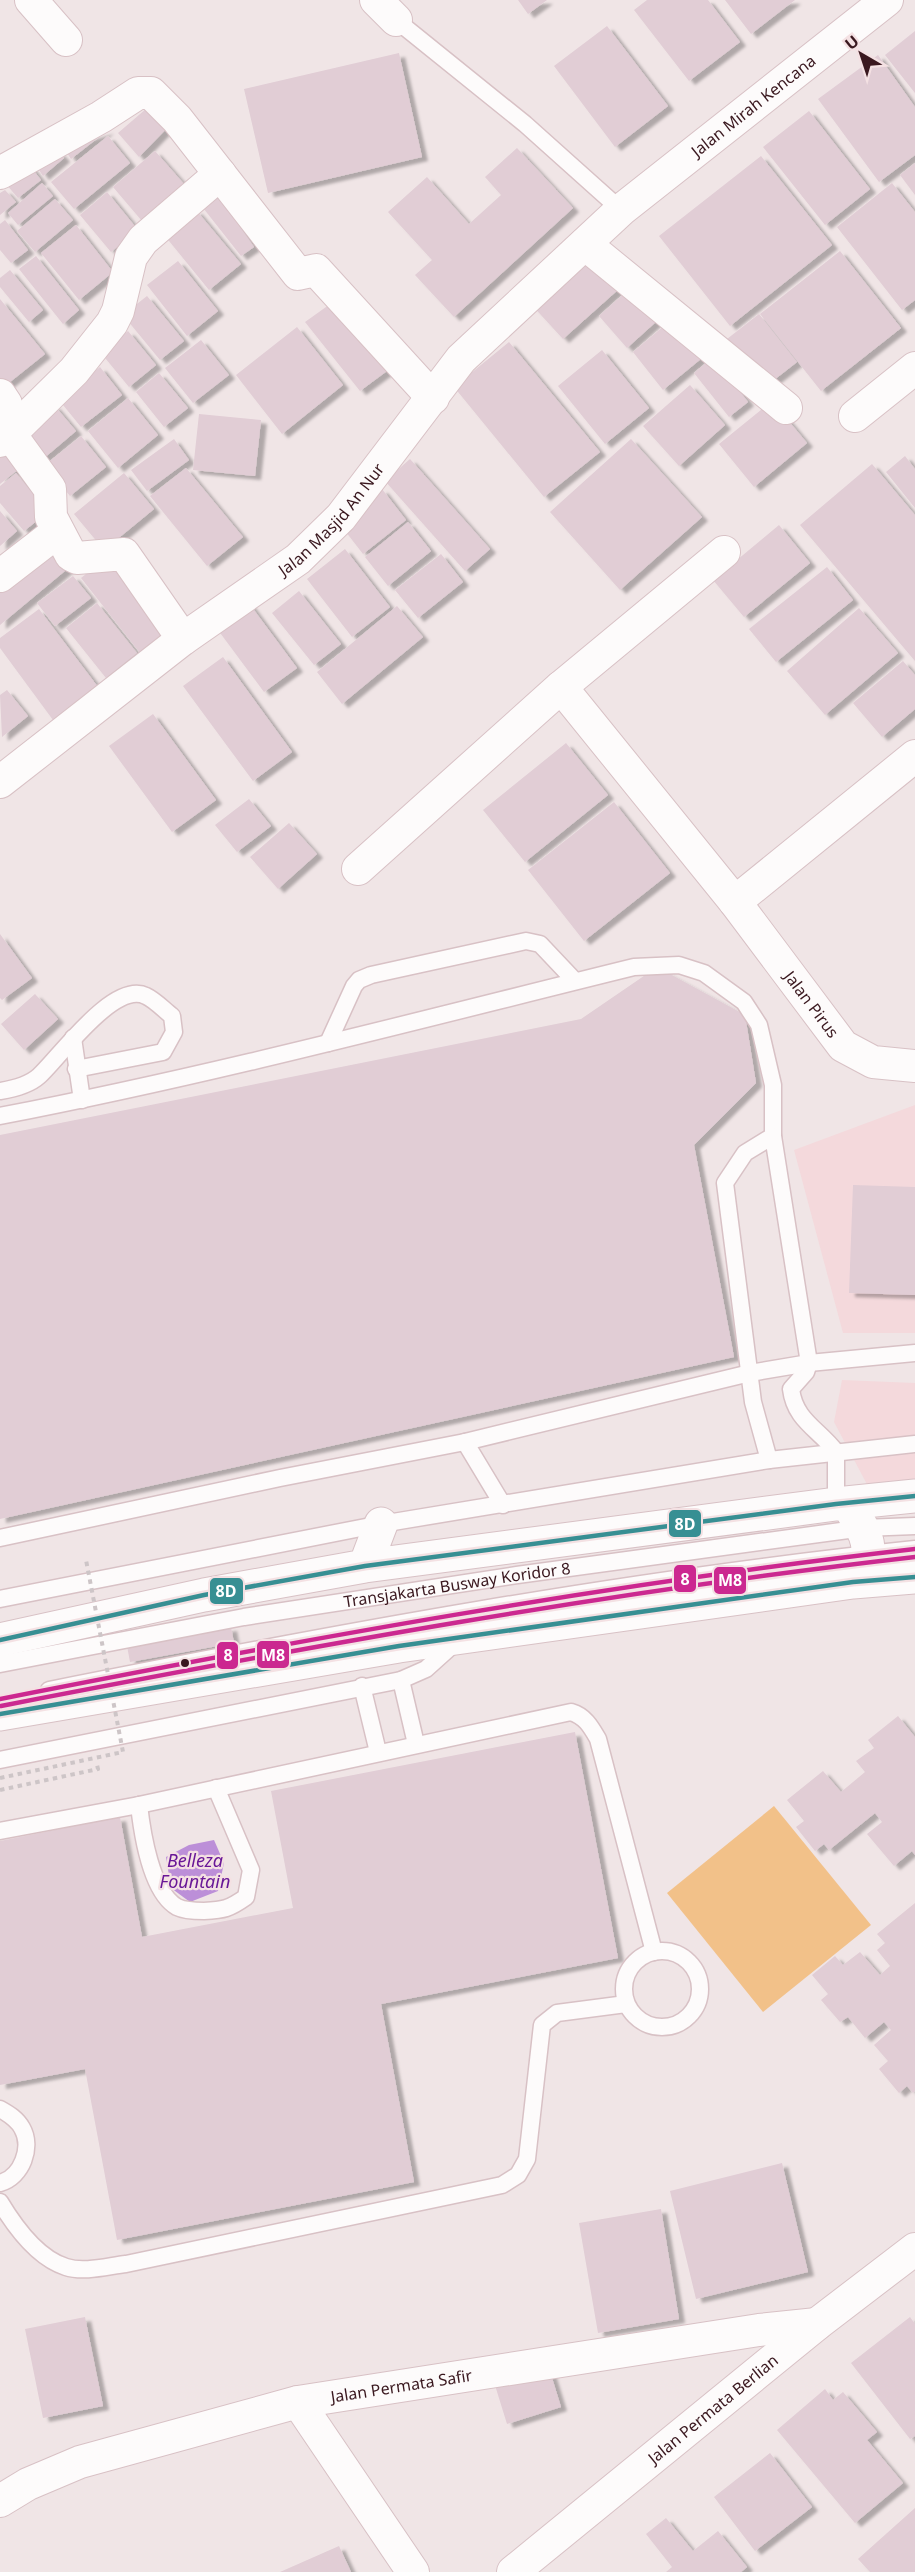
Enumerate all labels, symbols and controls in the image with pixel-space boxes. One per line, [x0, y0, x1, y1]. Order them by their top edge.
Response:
north arrow [831, 24, 891, 84]
text: U [840, 30, 863, 55]
street label: Jalan Mirah Kencana [685, 50, 820, 163]
street label: Jalan Masjid An Nur [272, 458, 389, 582]
street label: Jalan Pirus [778, 965, 844, 1042]
line badge: 8D [668, 1509, 702, 1538]
text: 8D [675, 1513, 695, 1535]
street label: Transjakarta Busway Koridor 8 [342, 1557, 572, 1613]
line badge: 8 [673, 1564, 697, 1593]
line badge: M8 [713, 1566, 747, 1595]
text: 8 [680, 1568, 690, 1590]
text: M8 [718, 1569, 742, 1591]
line badge: 8D [209, 1577, 244, 1605]
text: 8D [216, 1580, 236, 1602]
line badge: M8 [256, 1640, 290, 1669]
line badge: 8 [216, 1641, 239, 1670]
text: 8 [223, 1644, 233, 1666]
text: M8 [261, 1644, 285, 1666]
unlabelled marker [179, 1657, 191, 1669]
water label: Belleza Fountain [160, 1848, 230, 1893]
street label: Jalan Permata Berlian [642, 2349, 783, 2470]
street label: Jalan Permata Safir [327, 2364, 474, 2408]

